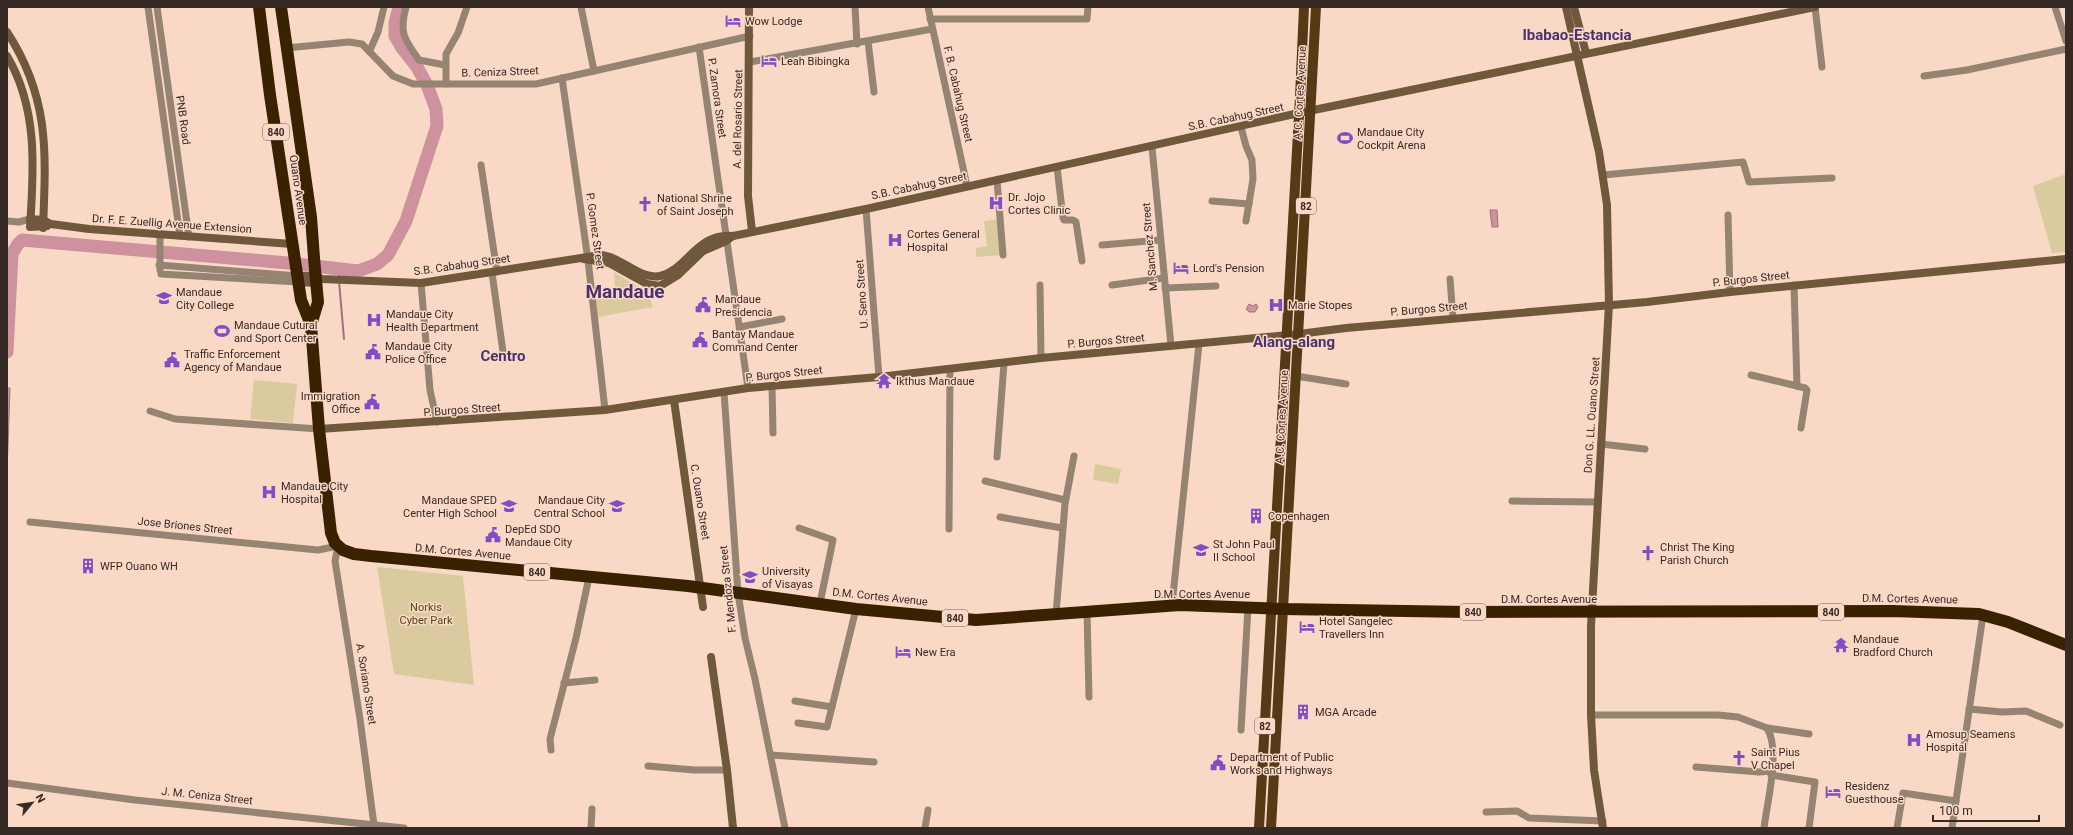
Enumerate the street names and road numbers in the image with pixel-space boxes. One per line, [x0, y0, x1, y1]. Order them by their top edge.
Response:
street label: F. B. Cabahug Street [941, 45, 975, 144]
street label: A.C. Cortes Avenue [1291, 46, 1309, 140]
street label: P. Zamora Street [705, 57, 729, 139]
street label: B. Ceniza Street [461, 64, 539, 80]
street label: A. del Rosario Street [731, 69, 745, 169]
street label: PNB Road [173, 95, 193, 145]
street label: S.B. Cabahug Street [1187, 100, 1285, 133]
road number: 840 [263, 124, 289, 140]
street label: Ouano Avenue [287, 154, 309, 226]
street label: S.B. Cabahug Street [870, 169, 968, 202]
street label: P. Gomez Street [583, 192, 607, 271]
road number: 82 [1296, 198, 1316, 214]
street label: M. Sanchez Street [1140, 202, 1160, 292]
street label: Dr. F. E. Zuellig Avenue Extension [92, 212, 252, 236]
street label: S.B. Cabahug Street [413, 252, 511, 278]
street label: U. Seno Street [853, 259, 871, 329]
street label: P. Burgos Street [1712, 268, 1790, 290]
street label: P. Burgos Street [1390, 299, 1468, 319]
street label: P. Burgos Street [1067, 331, 1145, 351]
street label: Don G. LL. Ouano Street [1581, 356, 1603, 474]
street label: P. Burgos Street [745, 363, 823, 385]
street label: A.C. Cortes Avenue [1273, 370, 1291, 464]
street label: P. Burgos Street [423, 401, 501, 419]
street label: C. Ouano Street [688, 463, 712, 541]
street label: Jose Briones Street [137, 515, 234, 537]
street label: D.M. Cortes Avenue [415, 541, 512, 563]
street label: F. Mendoza Street [717, 544, 739, 633]
road number: 840 [524, 564, 550, 580]
street label: D.M. Cortes Avenue [832, 586, 929, 609]
street label: D.M. Cortes Avenue [1154, 588, 1250, 601]
street label: D.M. Cortes Avenue [1862, 592, 1958, 606]
street label: D.M. Cortes Avenue [1501, 593, 1597, 606]
road number: 840 [1460, 604, 1486, 620]
road number: 840 [1818, 604, 1844, 620]
road number: 840 [942, 610, 968, 626]
street label: A. Soriano Street [353, 642, 379, 726]
road number: 82 [1255, 718, 1275, 734]
street label: J. M. Ceniza Street [161, 785, 254, 807]

